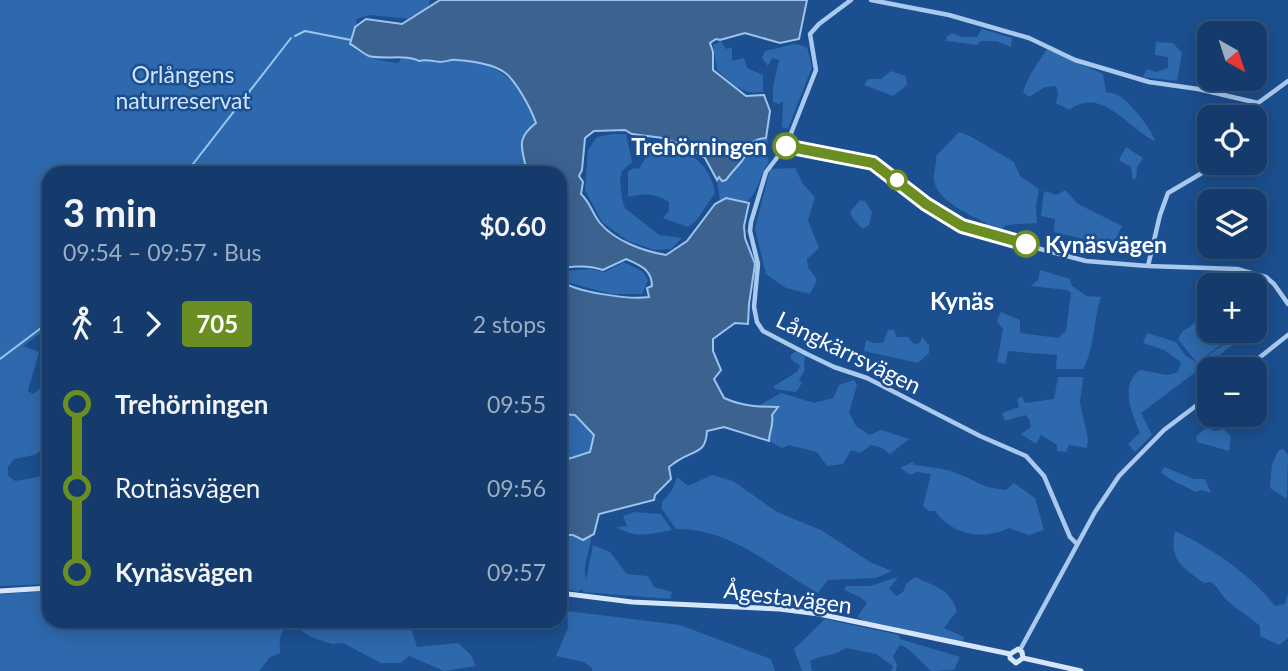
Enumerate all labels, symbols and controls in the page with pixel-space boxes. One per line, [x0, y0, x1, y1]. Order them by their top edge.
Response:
north arrow [1197, 21, 1267, 91]
map controls [1197, 21, 1267, 427]
park label: Orlångens naturreservat [115, 60, 251, 114]
button: locate [1197, 105, 1267, 175]
place label: Trehörningen [631, 132, 767, 160]
marker: Trehörningen [773, 133, 799, 159]
unlabelled marker [887, 170, 907, 190]
text: 3 min [63, 189, 157, 235]
button: layers [1197, 189, 1267, 259]
text: $0.60 [480, 210, 546, 242]
place label: Kynäsvägen [1045, 230, 1167, 258]
marker: Kynäsvägen [1013, 231, 1039, 257]
text: 09:54 – 09:57 · Bus [63, 238, 262, 266]
button: + [1197, 273, 1267, 343]
district label: Kynäs [930, 286, 994, 315]
icon: walk [63, 305, 101, 343]
icon: forward [134, 305, 172, 343]
street label: Långkärrsvägen [772, 305, 926, 399]
text: 705 [196, 309, 238, 338]
text: 1 [111, 310, 124, 338]
text: 2 stops [473, 310, 546, 338]
button: − [1197, 357, 1267, 427]
text: Trehörningen [115, 388, 268, 420]
text: 09:55 [487, 390, 546, 418]
text: Rotnäsvägen [115, 472, 260, 504]
text: 09:56 [487, 474, 546, 502]
text: Kynäsvägen [115, 556, 253, 588]
text: 09:57 [487, 558, 546, 586]
street label: Ågestavägen [722, 575, 854, 619]

